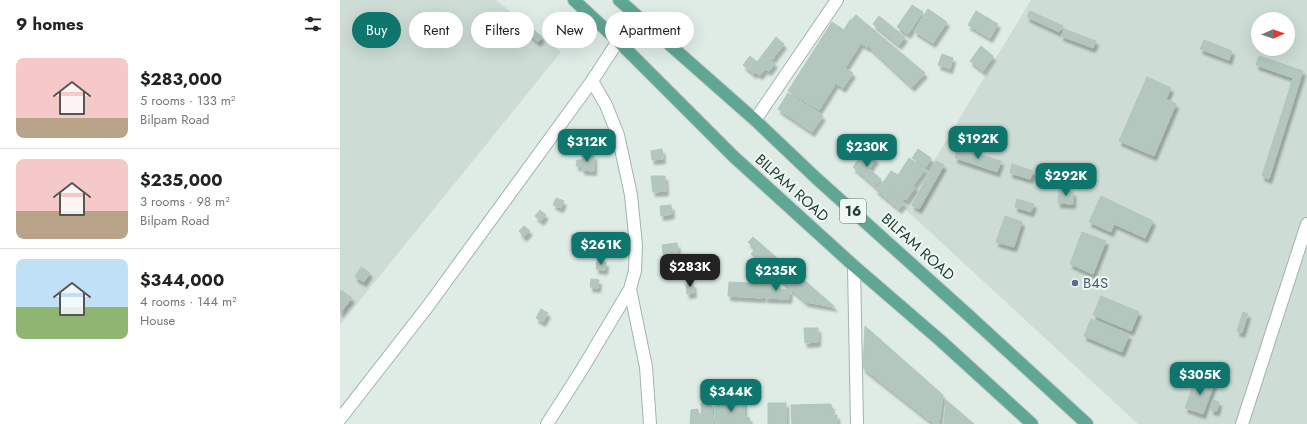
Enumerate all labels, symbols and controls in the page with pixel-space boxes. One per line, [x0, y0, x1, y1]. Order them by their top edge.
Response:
text: 9 homes [16, 12, 84, 36]
chip: Buy [352, 12, 401, 48]
chip: Rent [409, 12, 463, 48]
chip: Filters [471, 12, 534, 48]
chip: New [542, 12, 597, 48]
chip: Apartment [605, 12, 694, 48]
north arrow [1251, 12, 1295, 56]
map controls [1251, 12, 1295, 56]
icon: filters [302, 13, 324, 35]
text: $283,000 [140, 67, 222, 91]
icon: home [48, 74, 96, 122]
text: 5 rooms · 133 m² [140, 91, 235, 110]
text: Bilpam Road [140, 110, 209, 129]
pin: $192K [950, 126, 1006, 160]
pin: $312K [559, 129, 615, 163]
text: $192K [957, 129, 999, 148]
text: $312K [567, 132, 607, 151]
pin: $230K [839, 134, 895, 168]
text: $230K [846, 137, 888, 156]
street label: BILPAM ROAD [750, 149, 834, 227]
pin: $292K [1038, 163, 1094, 197]
text: $292K [1045, 166, 1087, 185]
text: $235,000 [140, 168, 223, 192]
icon: home [48, 175, 96, 223]
text: 3 rooms · 98 m² [140, 192, 230, 211]
road number: 16 [840, 199, 866, 223]
street label: BILFAM ROAD [877, 208, 959, 286]
text: Bilpam Road [140, 211, 209, 230]
pin: $261K [573, 232, 629, 266]
text: $261K [580, 235, 622, 254]
pin: $283K [662, 254, 718, 288]
text: $283K [669, 257, 711, 276]
pin: $235K [748, 258, 804, 292]
text: $235K [755, 261, 797, 280]
text: $344,000 [140, 268, 224, 292]
place label: B4S [1083, 272, 1108, 294]
icon: home [48, 275, 96, 323]
marker: B4S [1070, 278, 1080, 288]
text: 4 rooms · 144 m² [140, 292, 237, 311]
text: House [140, 311, 175, 330]
pin: $305K [1172, 362, 1228, 396]
text: $305K [1179, 365, 1221, 384]
pin: $344K [703, 379, 759, 413]
text: $344K [709, 382, 753, 401]

